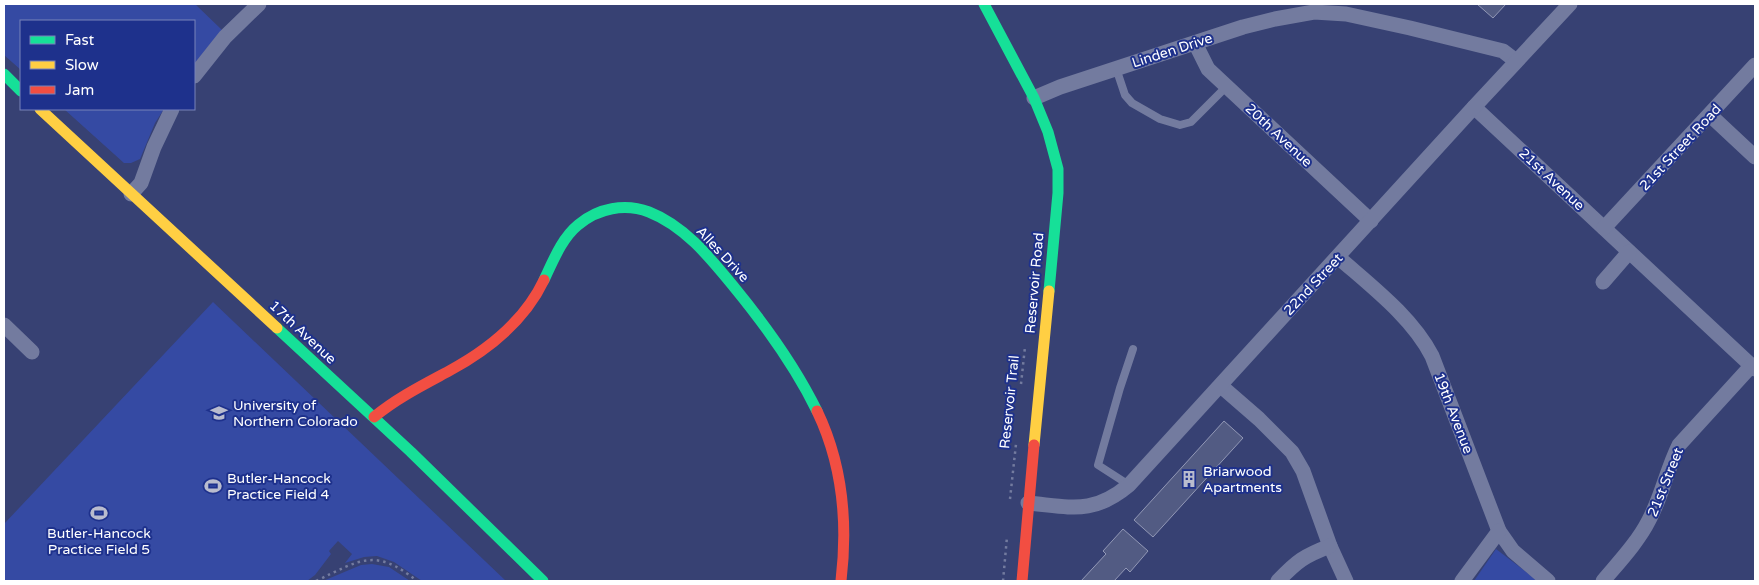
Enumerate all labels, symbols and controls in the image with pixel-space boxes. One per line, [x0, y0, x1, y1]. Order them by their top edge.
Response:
legend [20, 20, 195, 110]
street label: Linden Drive [1130, 29, 1215, 71]
text: Fast [65, 31, 95, 49]
text: Slow [65, 56, 99, 74]
text: Jam [65, 81, 94, 99]
street label: 20th Avenue [1242, 100, 1316, 171]
street label: 21st Street Road [1636, 101, 1725, 194]
street label: 21st Avenue [1515, 145, 1588, 214]
street label: Alles Drive [693, 223, 753, 286]
street label: Reservoir Road [1022, 232, 1047, 334]
street label: 22nd Street [1280, 249, 1347, 319]
street label: 17th Avenue [266, 297, 340, 368]
street label: Reservoir Trail [996, 354, 1023, 450]
street label: 19th Avenue [1430, 370, 1477, 456]
place label: University of Northern Colorado [233, 397, 358, 430]
school or university icon: University of Northern Colorado [209, 403, 229, 423]
street label: 21st Street [1644, 444, 1687, 519]
place label: Briarwood Apartments [1203, 463, 1282, 496]
building icon: Briarwood Apartments [1179, 469, 1199, 489]
place label: Butler-Hancock Practice Field 4 [227, 470, 331, 503]
sports icon: Butler-Hancock Practice Field 4 [203, 476, 223, 496]
sports icon: Butler-Hancock Practice Field 5 [89, 503, 109, 523]
place label: Butler-Hancock Practice Field 5 [47, 525, 151, 558]

